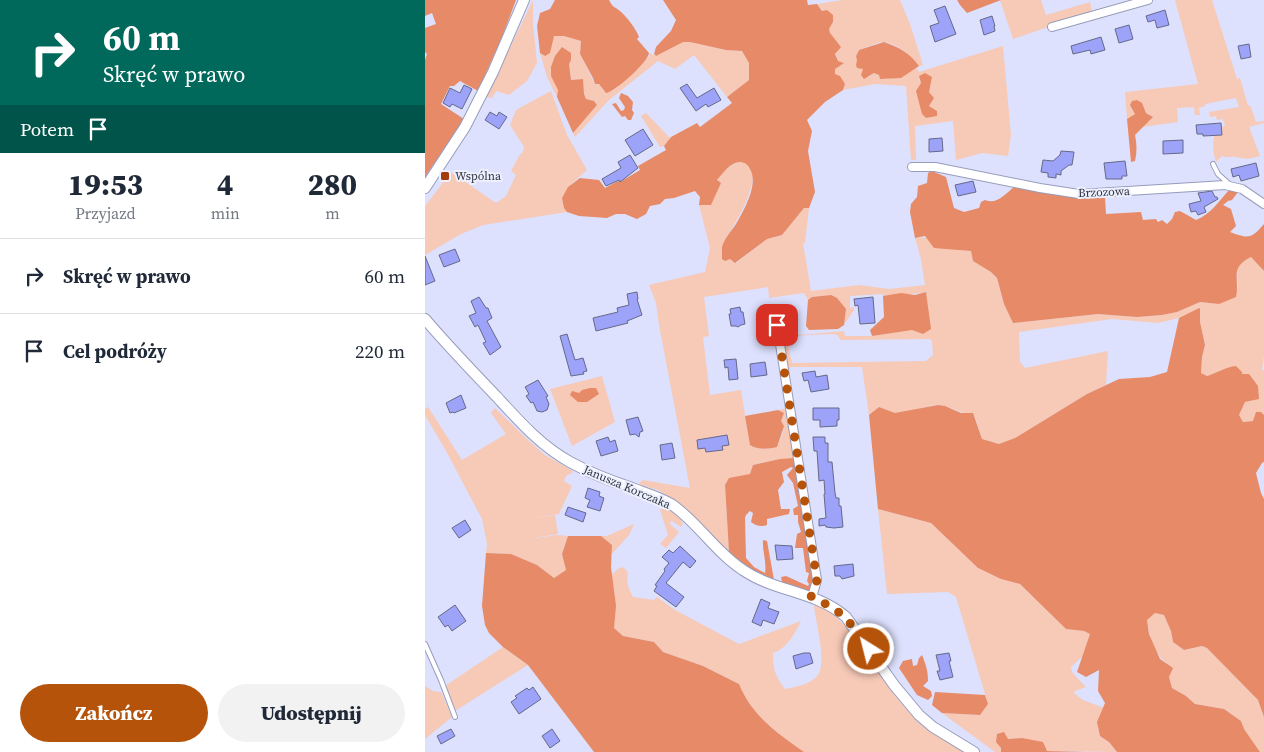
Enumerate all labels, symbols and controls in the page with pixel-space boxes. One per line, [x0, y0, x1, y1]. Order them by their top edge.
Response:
text: 60 m [103, 14, 180, 62]
icon: right [20, 20, 85, 85]
text: Skręć w prawo [103, 59, 245, 89]
icon: arrive [84, 115, 112, 143]
text: Potem [20, 116, 74, 142]
text: 19:53 [68, 164, 143, 205]
text: 4 [217, 164, 234, 205]
text: 280 [308, 164, 357, 205]
place label: Wspólna [455, 168, 502, 184]
marker: Wspólna [439, 170, 451, 182]
street label: Brzozowa [1078, 183, 1131, 201]
text: Przyjazd [75, 202, 136, 224]
text: min [211, 202, 240, 224]
text: m [325, 202, 340, 224]
icon: right [20, 262, 48, 290]
text: Skręć w prawo [63, 263, 191, 289]
text: 60 m [364, 263, 405, 289]
pin [756, 304, 798, 346]
icon: arrive [763, 311, 791, 339]
icon: arrive [20, 337, 48, 365]
text: Cel podróży [63, 338, 167, 364]
text: 220 m [355, 338, 405, 364]
street label: Janusza Korczaka [580, 461, 674, 513]
position arrow [842, 622, 894, 674]
button: Zakończ [20, 684, 208, 742]
button: Udostępnij [218, 684, 405, 742]

